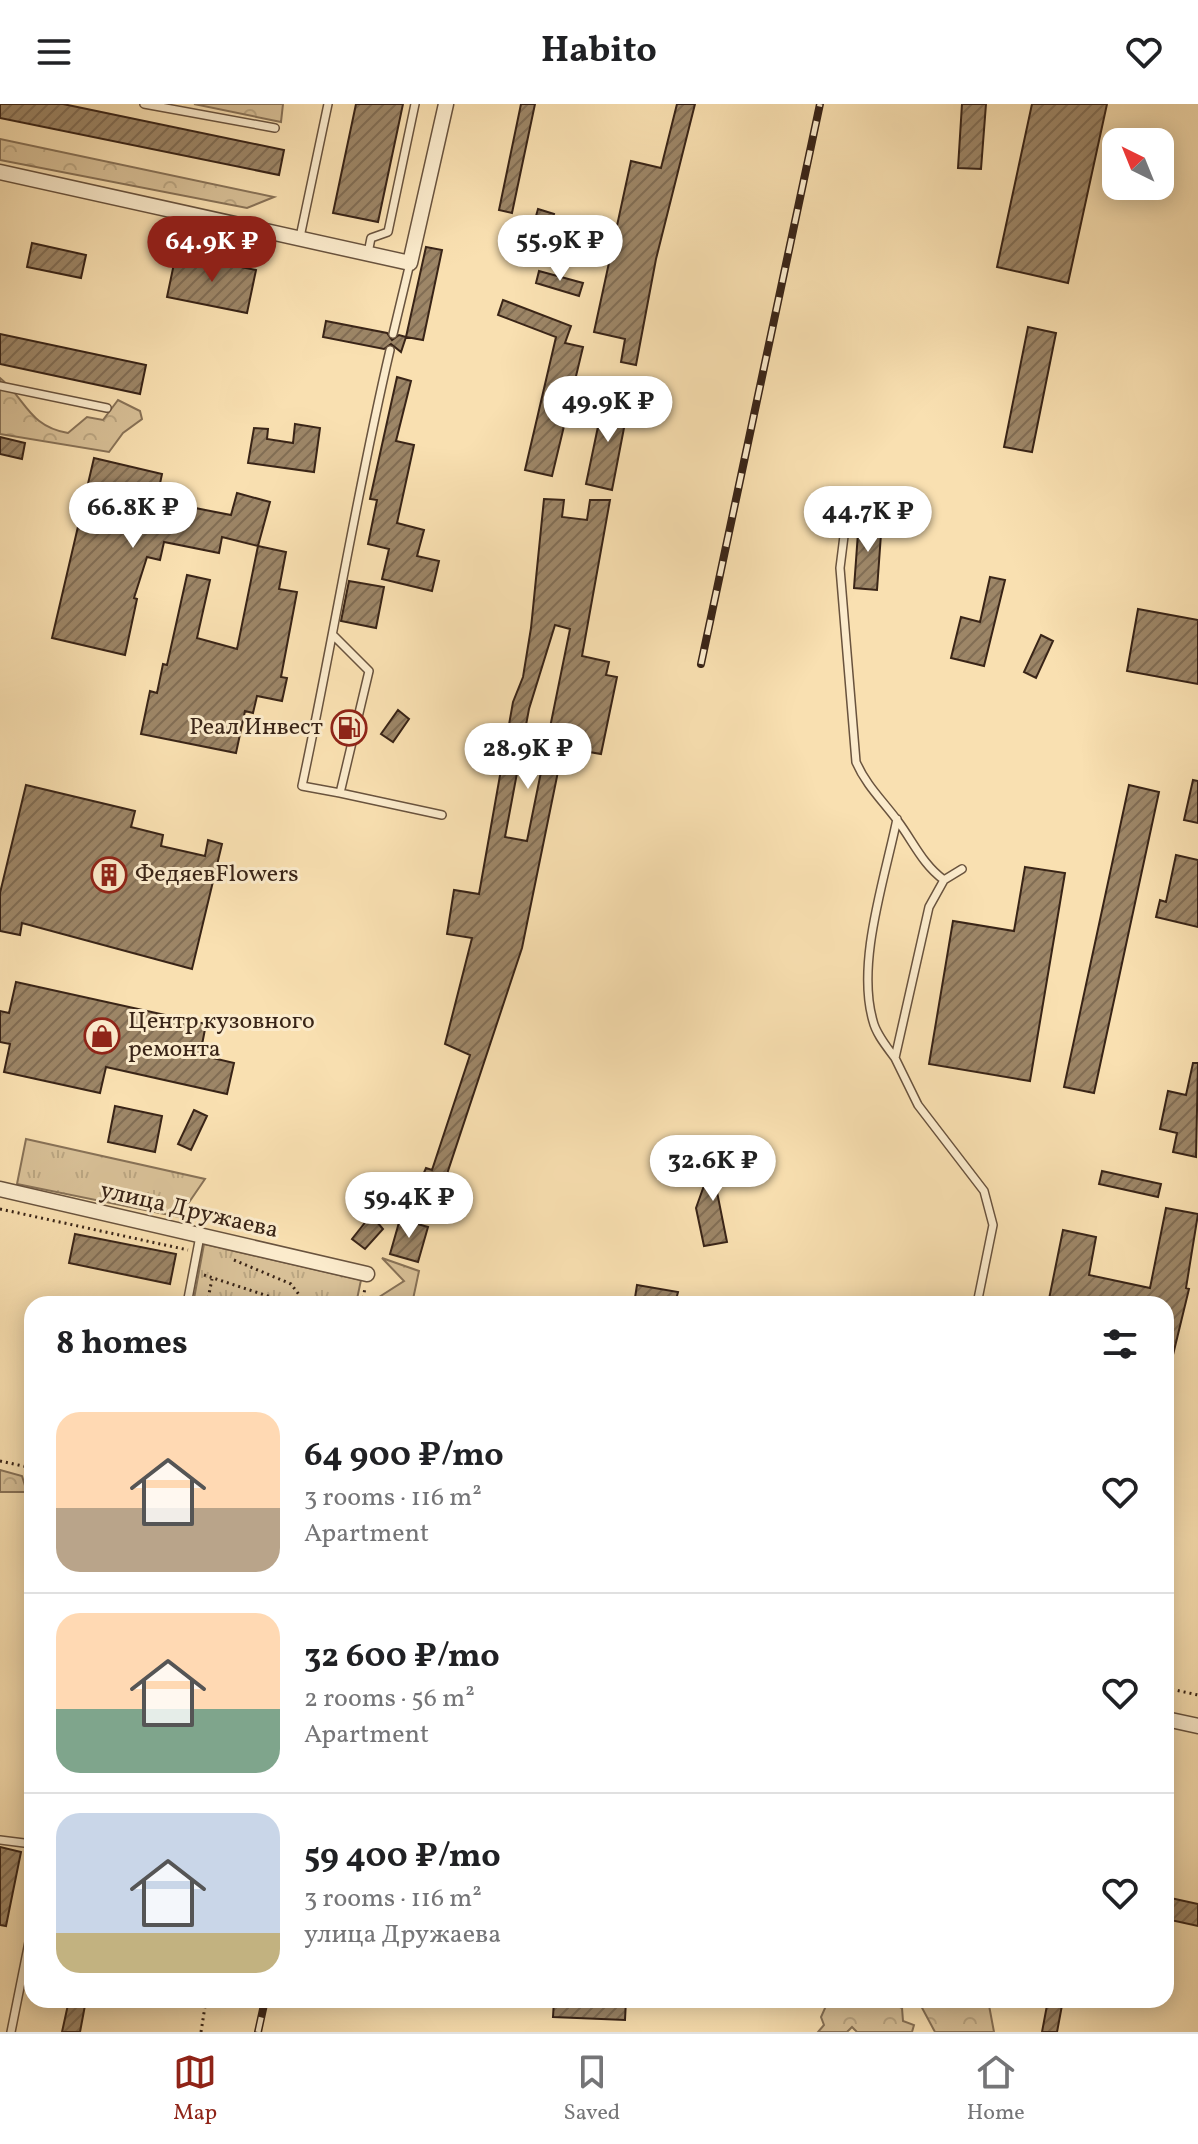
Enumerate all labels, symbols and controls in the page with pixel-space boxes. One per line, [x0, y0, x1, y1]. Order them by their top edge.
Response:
text: Habito [541, 27, 657, 77]
icon: menu [32, 30, 76, 74]
icon: heart [1122, 30, 1166, 74]
north arrow [1102, 128, 1174, 200]
map controls [1102, 128, 1174, 200]
pin: 55.9K ₽ [486, 215, 634, 283]
pin: 64.9K ₽ [138, 216, 286, 284]
text: 55.9K ₽ [516, 223, 604, 259]
text: 64.9K ₽ [165, 224, 259, 260]
pin: 49.9K ₽ [534, 376, 682, 444]
text: 49.9K ₽ [561, 384, 655, 420]
pin: 66.8K ₽ [59, 482, 207, 550]
pin: 44.7K ₽ [794, 486, 942, 554]
text: 66.8K ₽ [87, 490, 179, 526]
text: 44.7K ₽ [822, 494, 914, 530]
fuel station icon: Реал Инвест [330, 709, 368, 747]
place label: Реал Инвест [189, 711, 323, 745]
pin: 28.9K ₽ [454, 723, 602, 791]
text: 28.9K ₽ [483, 731, 573, 767]
building icon: ФедяевFlowers [90, 856, 128, 894]
place label: ФедяевFlowers [135, 858, 299, 892]
place label: Центр кузовного ремонта [128, 1005, 315, 1067]
shop icon: Центр кузовного ремонта [83, 1017, 121, 1055]
pin: 32.6K ₽ [639, 1135, 787, 1203]
text: 32.6K ₽ [668, 1143, 758, 1179]
pin: 59.4K ₽ [335, 1172, 483, 1240]
street label: улица Дружаева [96, 1174, 282, 1248]
text: 59.4K ₽ [363, 1180, 455, 1216]
text: 8 homes [56, 1321, 188, 1368]
icon: filters [1098, 1322, 1142, 1366]
text: 64 900 ₽/mo [304, 1433, 504, 1480]
icon: home [120, 1444, 216, 1540]
icon: heart [1098, 1470, 1142, 1514]
text: 3 rooms · 116 m² [304, 1480, 482, 1516]
text: Apartment [304, 1516, 429, 1552]
text: 32 600 ₽/mo [304, 1634, 500, 1681]
icon: home [120, 1645, 216, 1741]
icon: heart [1098, 1671, 1142, 1715]
text: 2 rooms · 56 m² [304, 1681, 475, 1717]
text: Apartment [304, 1717, 429, 1753]
text: 59 400 ₽/mo [304, 1834, 501, 1881]
icon: home [120, 1845, 216, 1941]
icon: heart [1098, 1871, 1142, 1915]
text: 3 rooms · 116 m² [304, 1881, 482, 1917]
text: улица Дружаева [304, 1917, 501, 1953]
tab: Map [173, 2050, 217, 2129]
tab: Saved [564, 2050, 620, 2129]
tab: Home [967, 2050, 1025, 2129]

